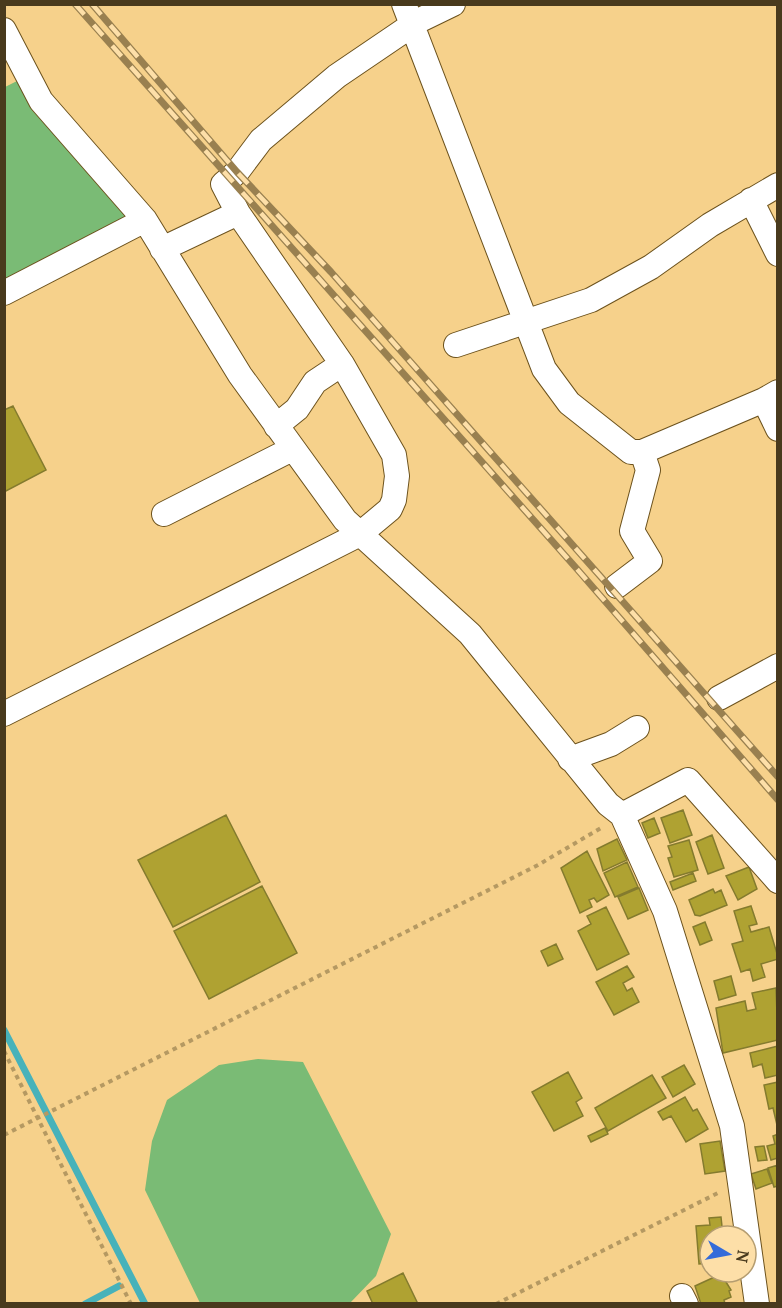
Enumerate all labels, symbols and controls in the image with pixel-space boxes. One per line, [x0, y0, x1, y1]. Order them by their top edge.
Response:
north arrow [698, 1224, 758, 1284]
text: N [731, 1249, 755, 1264]

